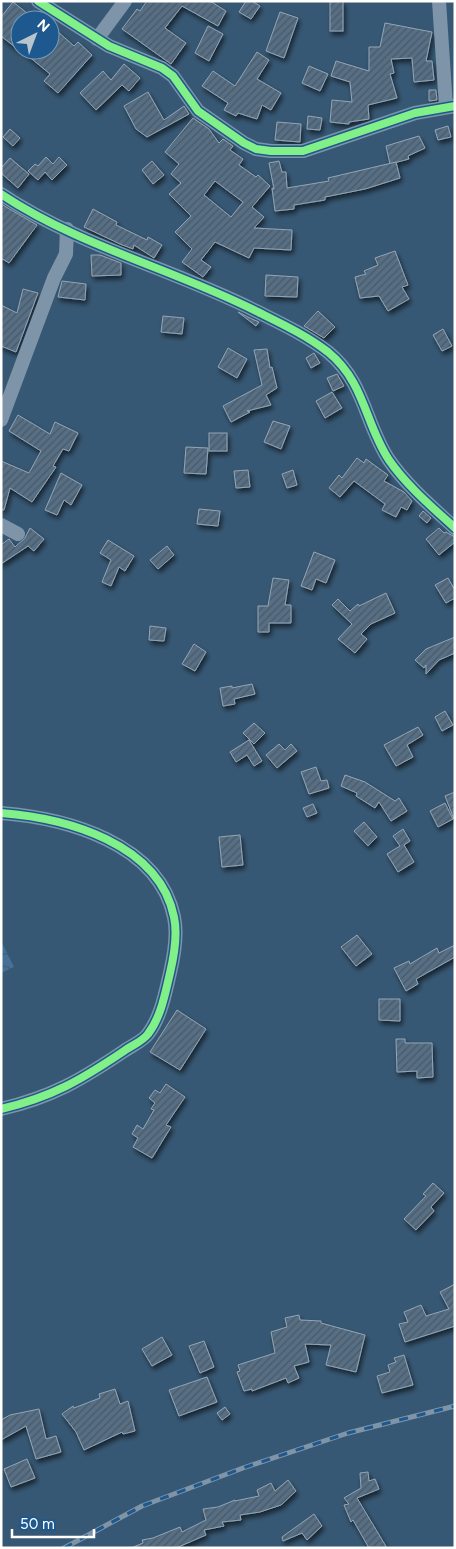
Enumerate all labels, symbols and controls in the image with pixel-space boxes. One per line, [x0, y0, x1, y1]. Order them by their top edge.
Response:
north arrow [10, 10, 60, 60]
text: N [34, 16, 53, 36]
scale bar [12, 1506, 95, 1538]
text: 50 m [20, 1515, 55, 1533]

